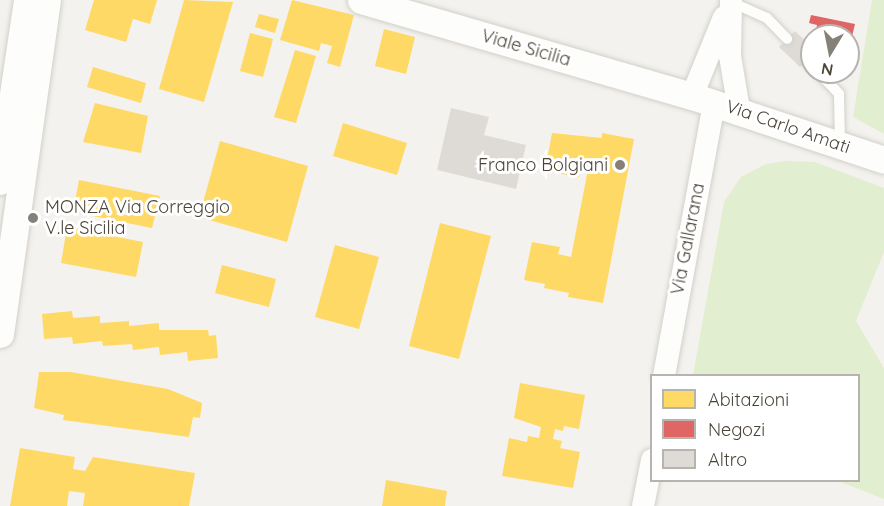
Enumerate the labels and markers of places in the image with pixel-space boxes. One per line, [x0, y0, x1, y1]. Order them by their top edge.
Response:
place label: Franco Bolgiani [478, 154, 608, 176]
marker: Franco Bolgiani [613, 158, 627, 172]
place label: MONZA Via Correggio V.le Sicilia [45, 197, 230, 240]
marker: MONZA Via Correggio V.le Sicilia [26, 211, 40, 225]

